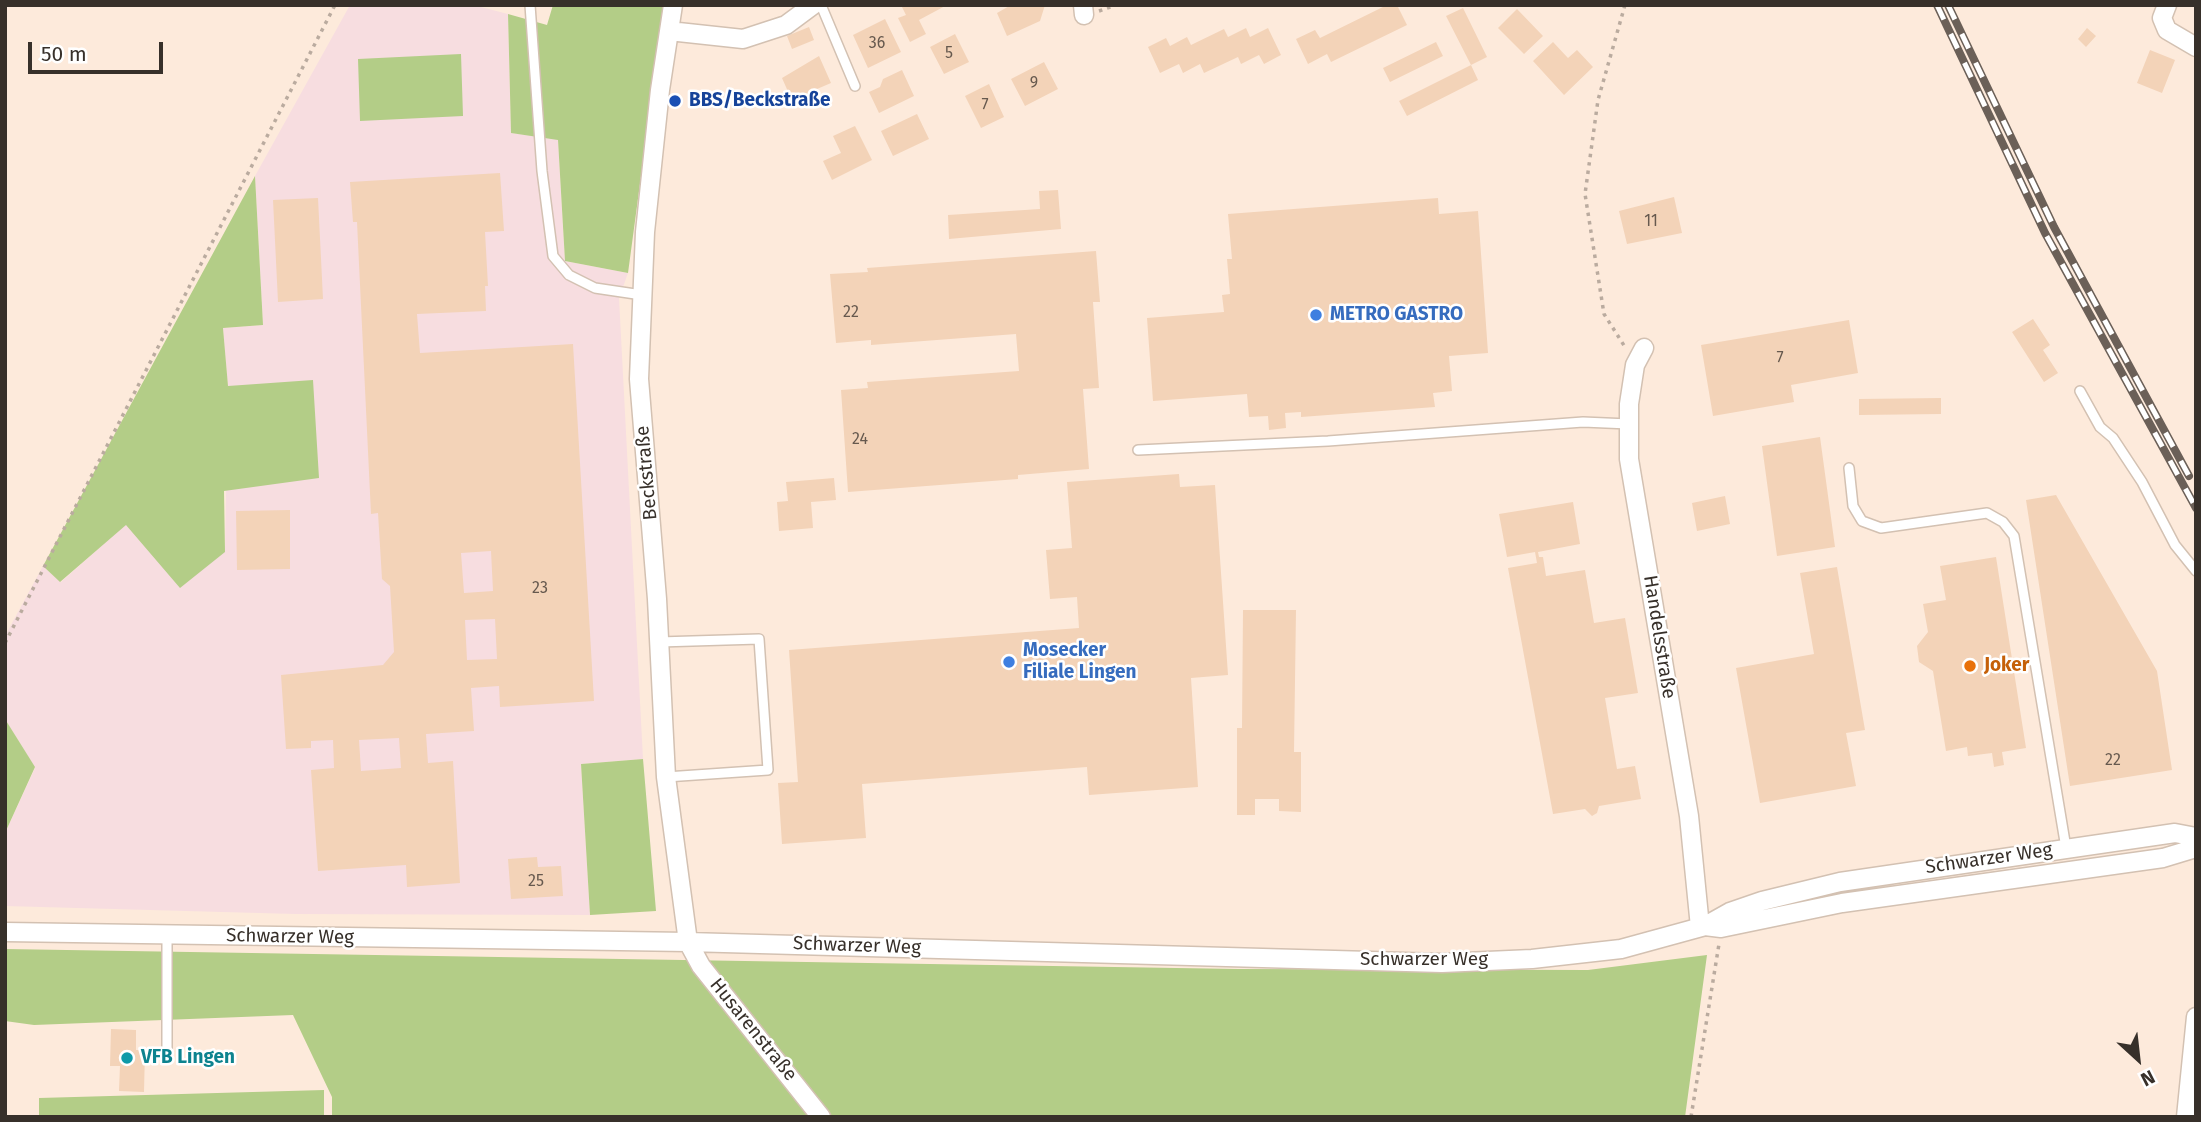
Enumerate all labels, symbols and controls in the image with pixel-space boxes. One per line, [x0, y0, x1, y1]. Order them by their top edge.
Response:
scale bar [32, 28, 166, 72]
house number: 36 [869, 34, 885, 54]
text: 50 m [41, 41, 87, 67]
house number: 5 [945, 44, 953, 64]
house number: 9 [1030, 74, 1038, 94]
place label: BBS/Beckstraße [689, 90, 830, 112]
marker: BBS/Beckstraße [667, 93, 683, 109]
house number: 7 [981, 96, 989, 116]
house number: 11 [1644, 212, 1658, 232]
house number: 22 [843, 303, 859, 323]
place label: METRO GASTRO [1330, 304, 1463, 326]
marker: METRO GASTRO [1308, 307, 1324, 323]
house number: 7 [1776, 349, 1784, 369]
street label: Beckstraße [632, 425, 662, 521]
house number: 24 [852, 430, 868, 450]
street label: Handelsstraße [1638, 574, 1680, 700]
house number: 23 [532, 579, 548, 599]
place label: Mosecker Filiale Lingen [1023, 640, 1136, 684]
marker: Mosecker Filiale Lingen [1001, 654, 1017, 670]
place label: Joker [1984, 655, 2029, 677]
marker: Joker [1962, 658, 1978, 674]
house number: 22 [2105, 751, 2121, 771]
street label: Schwarzer Weg [1924, 839, 2054, 879]
house number: 25 [528, 872, 544, 892]
street label: Schwarzer Weg [226, 924, 354, 950]
street label: Schwarzer Weg [793, 932, 921, 960]
street label: Schwarzer Weg [1360, 949, 1488, 971]
street label: Husarenstraße [705, 974, 801, 1086]
north arrow [2103, 1024, 2173, 1094]
place label: VFB Lingen [141, 1047, 235, 1069]
marker: VFB Lingen [119, 1050, 135, 1066]
text: N [2137, 1065, 2159, 1091]

